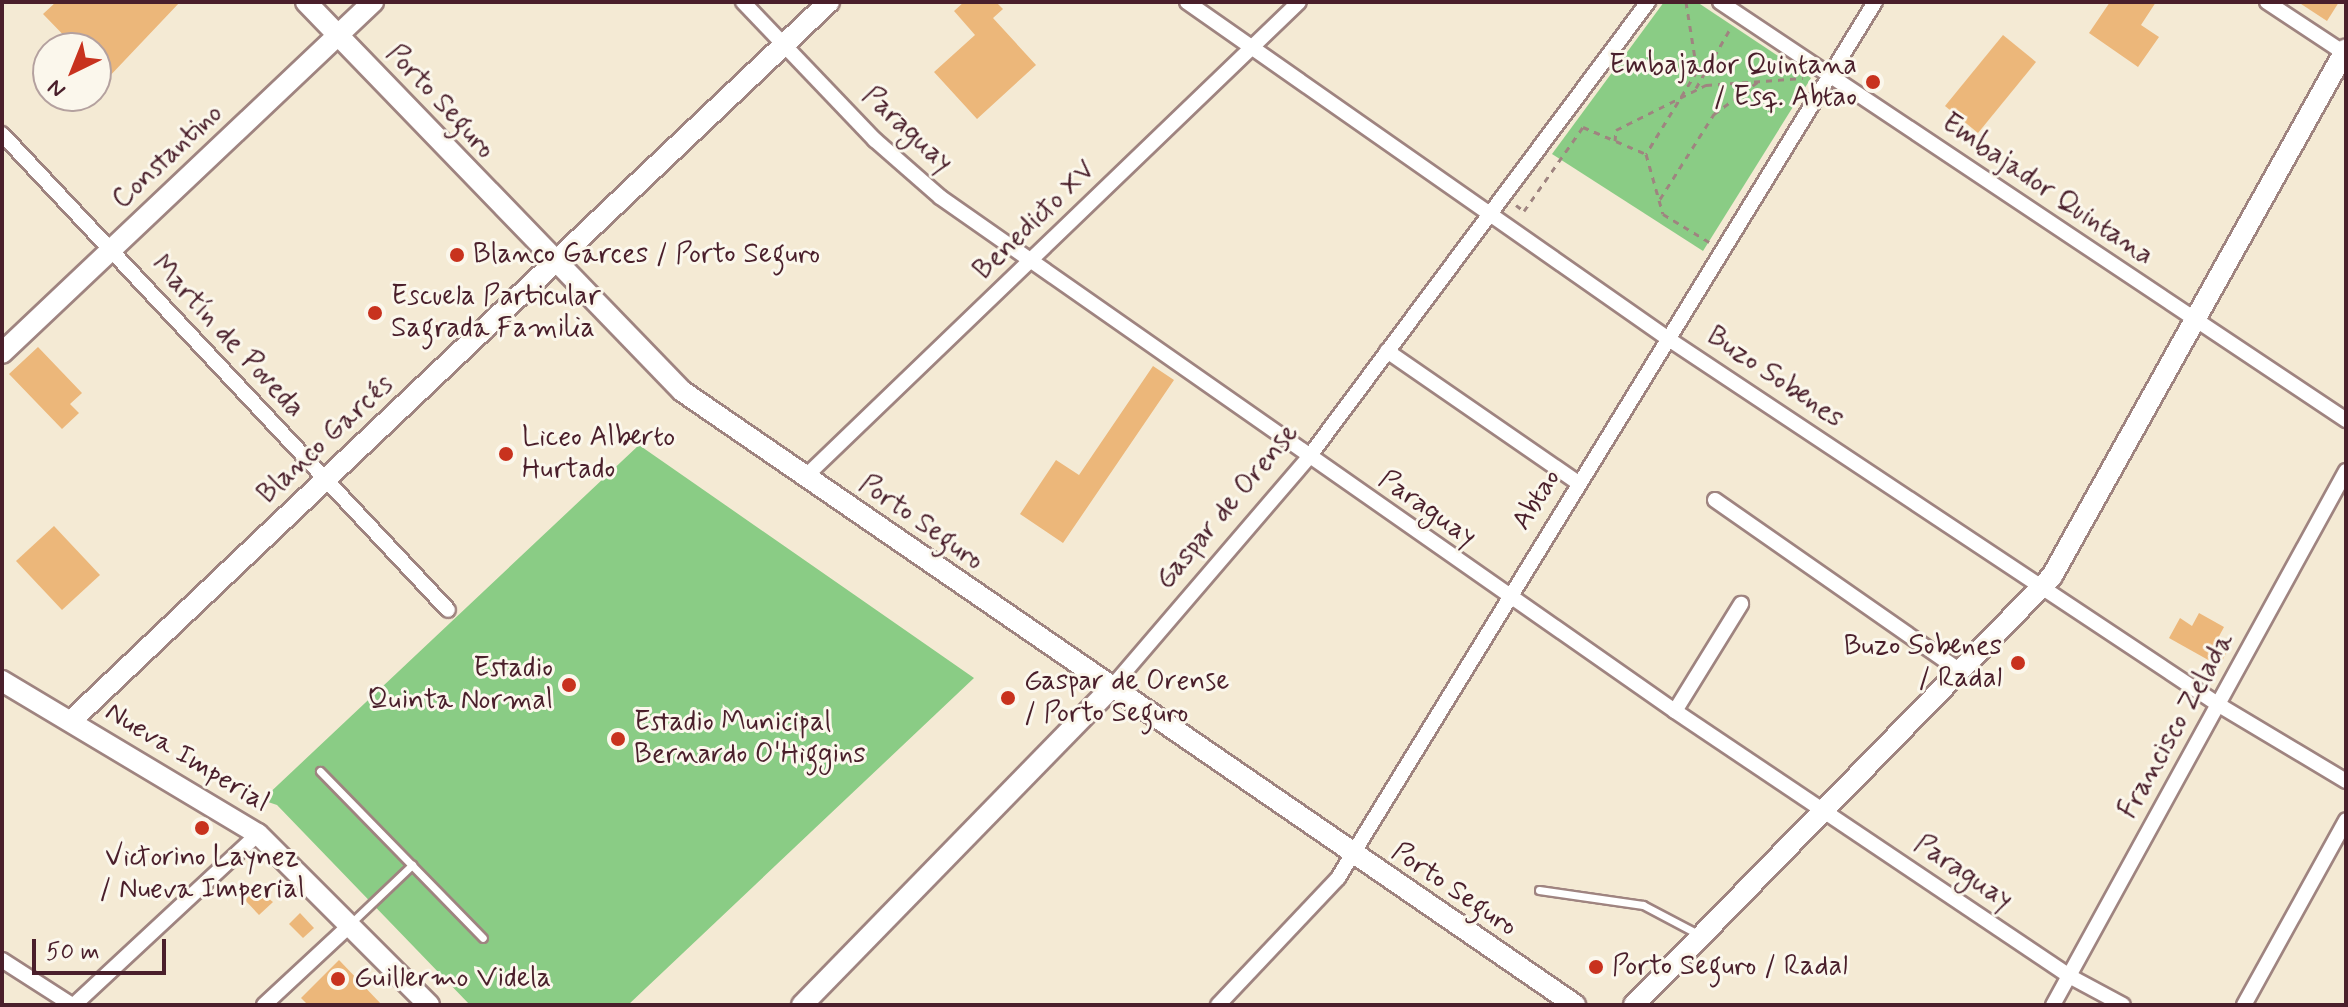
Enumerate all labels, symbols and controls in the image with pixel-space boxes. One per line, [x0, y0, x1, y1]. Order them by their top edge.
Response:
north arrow [32, 32, 112, 112]
street label: Porto Seguro [379, 39, 501, 165]
place label: Embajador Quintana / Esq. Abtao [1606, 49, 1857, 115]
text: N [42, 73, 72, 103]
marker: Embajador Quintana / Esq. Abtao [1864, 73, 1882, 91]
street label: Paraguay [855, 80, 959, 180]
street label: Constantino [106, 97, 230, 217]
street label: Embajador Quintana [1933, 106, 2161, 274]
street label: Benedicto XV [967, 154, 1103, 288]
place label: Blanco Garces / Porto Seguro [473, 238, 811, 272]
marker: Blanco Garces / Porto Seguro [448, 246, 466, 264]
street label: Martín de Poveda [144, 250, 310, 424]
place label: Escuela Particular Sagrada Familia [391, 280, 601, 346]
marker: Escuela Particular Sagrada Familia [366, 304, 384, 322]
street label: Buzo Sobenes [1700, 320, 1850, 436]
street label: Blanco Garcés [253, 370, 399, 510]
street label: Gaspar de Orense [1149, 418, 1307, 596]
place label: Liceo Alberto Hurtado [522, 421, 675, 487]
marker: Liceo Alberto Hurtado [497, 445, 515, 463]
street label: Paraguay [1372, 463, 1482, 555]
street label: Abtao [1505, 463, 1569, 537]
street label: Porto Seguro [853, 468, 989, 578]
street label: Francisco Zelada [2112, 627, 2242, 825]
place label: Buzo Sobenes / Radal [1843, 630, 2002, 696]
place label: Estadio Quinta Normal [367, 652, 553, 718]
marker: Buzo Sobenes / Radal [2009, 654, 2027, 672]
place label: Gaspar de Orense / Porto Seguro [1024, 665, 1229, 731]
marker: Estadio Quinta Normal [560, 676, 578, 694]
marker: Gaspar de Orense / Porto Seguro [999, 689, 1017, 707]
street label: Nueva Imperial [99, 696, 275, 820]
place label: Estadio Municipal Bernardo O'Higgins [634, 706, 866, 772]
marker: Estadio Municipal Bernardo O'Higgins [609, 730, 627, 748]
marker: Victorino Laynez / Nueva Imperial [193, 819, 211, 837]
street label: Paraguay [1907, 828, 2019, 918]
street label: Porto Seguro [1386, 836, 1522, 944]
place label: Victorino Laynez / Nueva Imperial [99, 841, 305, 907]
scale bar [36, 923, 170, 973]
text: 50 m [46, 937, 100, 968]
place label: Porto Seguro / Radal [1612, 950, 1846, 984]
marker: Porto Seguro / Radal [1587, 958, 1605, 976]
place label: Guillermo Videla [354, 962, 550, 996]
marker: Guillermo Videla [329, 970, 347, 988]

